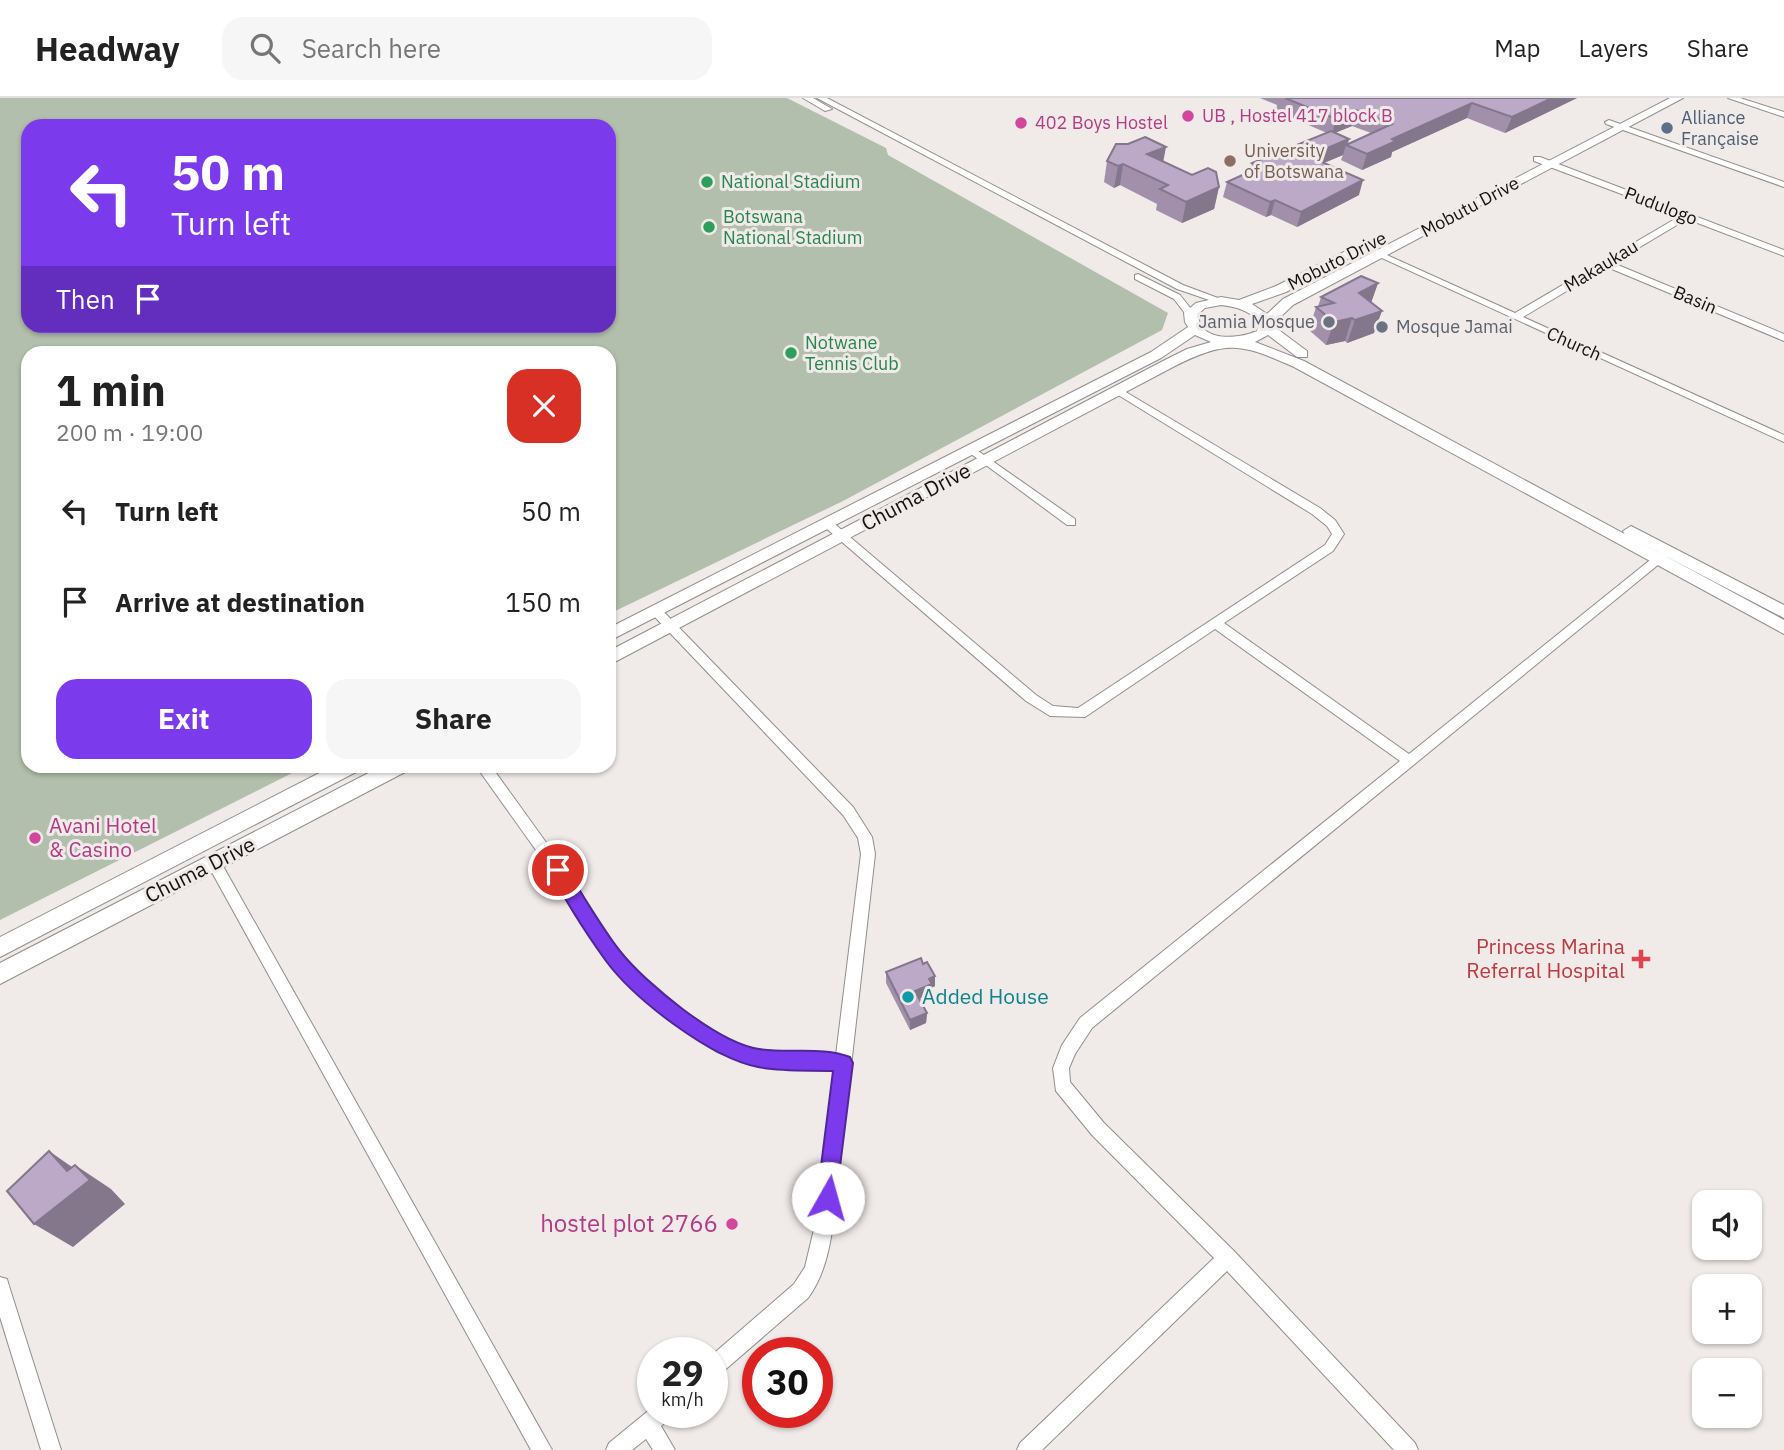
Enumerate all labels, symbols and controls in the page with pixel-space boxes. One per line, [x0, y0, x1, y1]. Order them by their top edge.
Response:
search box [222, 17, 712, 80]
text: Headway [35, 27, 180, 70]
icon: search [246, 29, 284, 67]
text: Search here [302, 31, 441, 65]
text: Map [1494, 32, 1541, 64]
text: Layers [1579, 32, 1649, 64]
text: Share [1687, 32, 1749, 64]
place label: UB , Hostel 417 block B [1202, 104, 1393, 127]
place label: Alliance Française [1681, 106, 1759, 150]
marker: UB , Hostel 417 block B [1180, 108, 1196, 124]
place label: 402 Boys Hostel [1035, 111, 1168, 134]
marker: 402 Boys Hostel [1013, 115, 1029, 131]
marker: Alliance Française [1659, 120, 1675, 136]
place label: University of Botswana [1244, 139, 1344, 183]
text: 50 m [171, 140, 285, 203]
icon: left [56, 147, 147, 238]
marker: University of Botswana [1222, 153, 1238, 169]
place label: National Stadium [721, 170, 860, 193]
street label: Mobutu Drive [1417, 171, 1523, 242]
marker: National Stadium [699, 174, 715, 190]
street label: Pudulogo [1621, 181, 1701, 230]
text: Turn left [171, 202, 291, 244]
place label: Botswana National Stadium [723, 205, 862, 249]
marker: Botswana National Stadium [701, 219, 717, 235]
street label: Mobuto Drive [1284, 226, 1390, 295]
street label: Makaukau [1559, 234, 1642, 297]
icon: arrive [129, 280, 167, 318]
street label: Basin [1670, 280, 1720, 319]
text: Then [56, 282, 115, 316]
place label: Jamia Mosque [1198, 310, 1315, 333]
marker: Jamia Mosque [1321, 314, 1337, 330]
place label: Mosque Jamai [1396, 315, 1513, 338]
marker: Mosque Jamai [1374, 319, 1390, 335]
street label: Church [1543, 321, 1605, 366]
place label: Notwane Tennis Club [805, 331, 899, 375]
marker: Notwane Tennis Club [783, 345, 799, 361]
text: 1 min [56, 363, 166, 418]
button: close [507, 369, 581, 443]
text: 200 m · 19:00 [56, 417, 203, 447]
street label: Chuma Drive [856, 456, 975, 537]
icon: left [56, 492, 94, 530]
text: Turn left [115, 494, 218, 528]
text: 50 m [521, 494, 581, 528]
icon: arrive [56, 583, 94, 621]
text: Arrive at destination [115, 585, 365, 619]
text: 150 m [505, 585, 581, 619]
button: Exit [56, 679, 312, 759]
button: Share [326, 679, 581, 759]
place label: Avani Hotel & Casino [49, 811, 157, 863]
street label: Chuma Drive [140, 829, 259, 909]
marker: Avani Hotel & Casino [27, 830, 43, 846]
pin [528, 840, 588, 900]
icon: arrive [539, 851, 577, 889]
place label: Princess Marina Referral Hospital [1466, 932, 1625, 984]
marker: Princess Marina Referral Hospital [1631, 949, 1651, 969]
place label: Added House [922, 982, 1049, 1010]
marker: Added House [900, 989, 916, 1005]
position arrow [791, 1161, 865, 1235]
map controls [1692, 1190, 1762, 1428]
button: sound [1692, 1190, 1762, 1260]
place label: hostel plot 2766 [540, 1207, 718, 1239]
marker: hostel plot 2766 [724, 1216, 740, 1232]
button: + [1692, 1274, 1762, 1344]
speed limit sign: 30 [742, 1337, 833, 1428]
text: 29 [661, 1350, 704, 1396]
button: − [1692, 1358, 1762, 1428]
text: km/h [661, 1388, 704, 1411]

